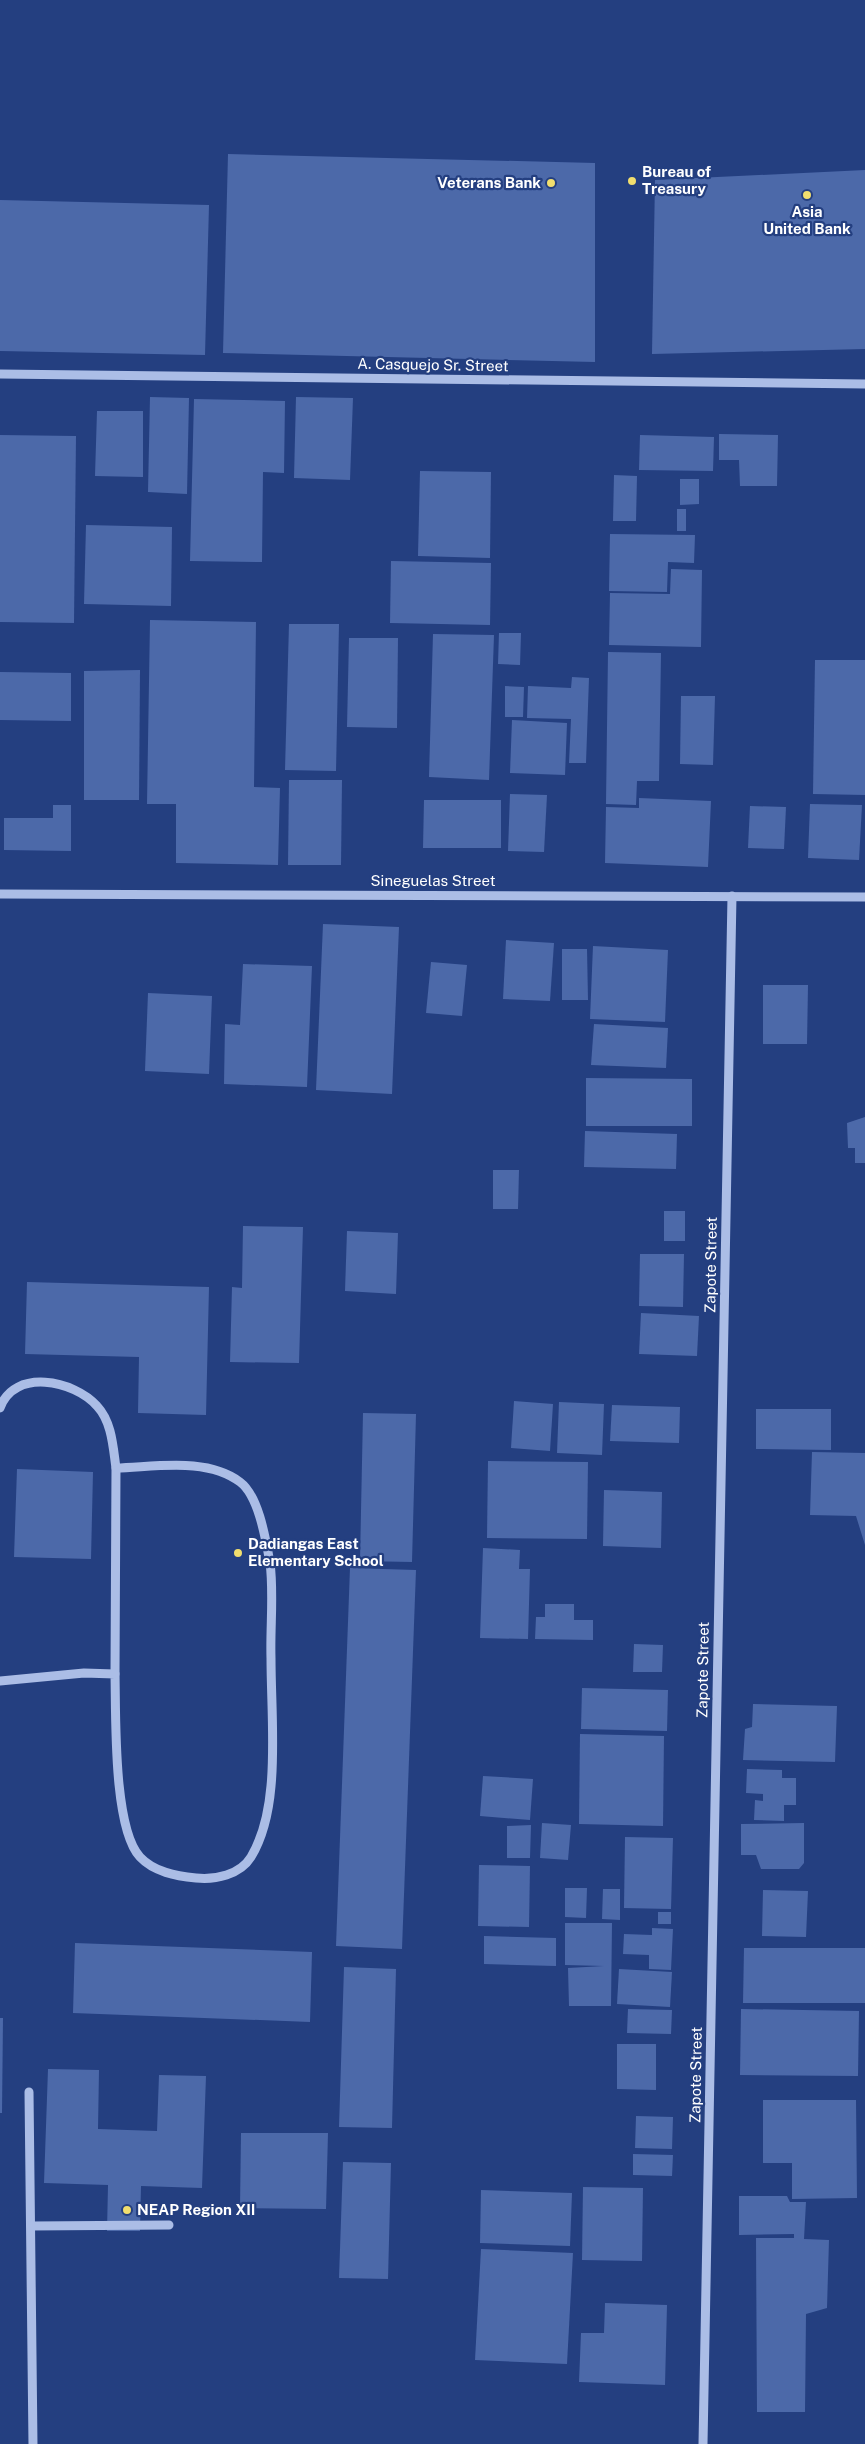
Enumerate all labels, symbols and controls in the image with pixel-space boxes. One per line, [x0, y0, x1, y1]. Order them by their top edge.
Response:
place label: Bureau of Treasury [642, 163, 711, 197]
place label: Veterans Bank [437, 174, 541, 191]
marker: Bureau of Treasury [626, 175, 638, 187]
marker: Veterans Bank [545, 177, 557, 189]
marker: Asia United Bank [801, 189, 813, 201]
place label: Asia United Bank [763, 203, 851, 237]
street label: A. Casquejo Sr. Street [357, 355, 509, 374]
street label: Sineguelas Street [371, 872, 496, 889]
street label: Zapote Street [701, 1216, 720, 1313]
place label: Dadiangas East Elementary School [248, 1535, 384, 1569]
marker: Dadiangas East Elementary School [232, 1547, 244, 1559]
street label: Zapote Street [693, 1621, 712, 1718]
street label: Zapote Street [686, 2026, 705, 2123]
place label: NEAP Region XII [137, 2201, 255, 2218]
marker: NEAP Region XII [121, 2204, 133, 2216]

